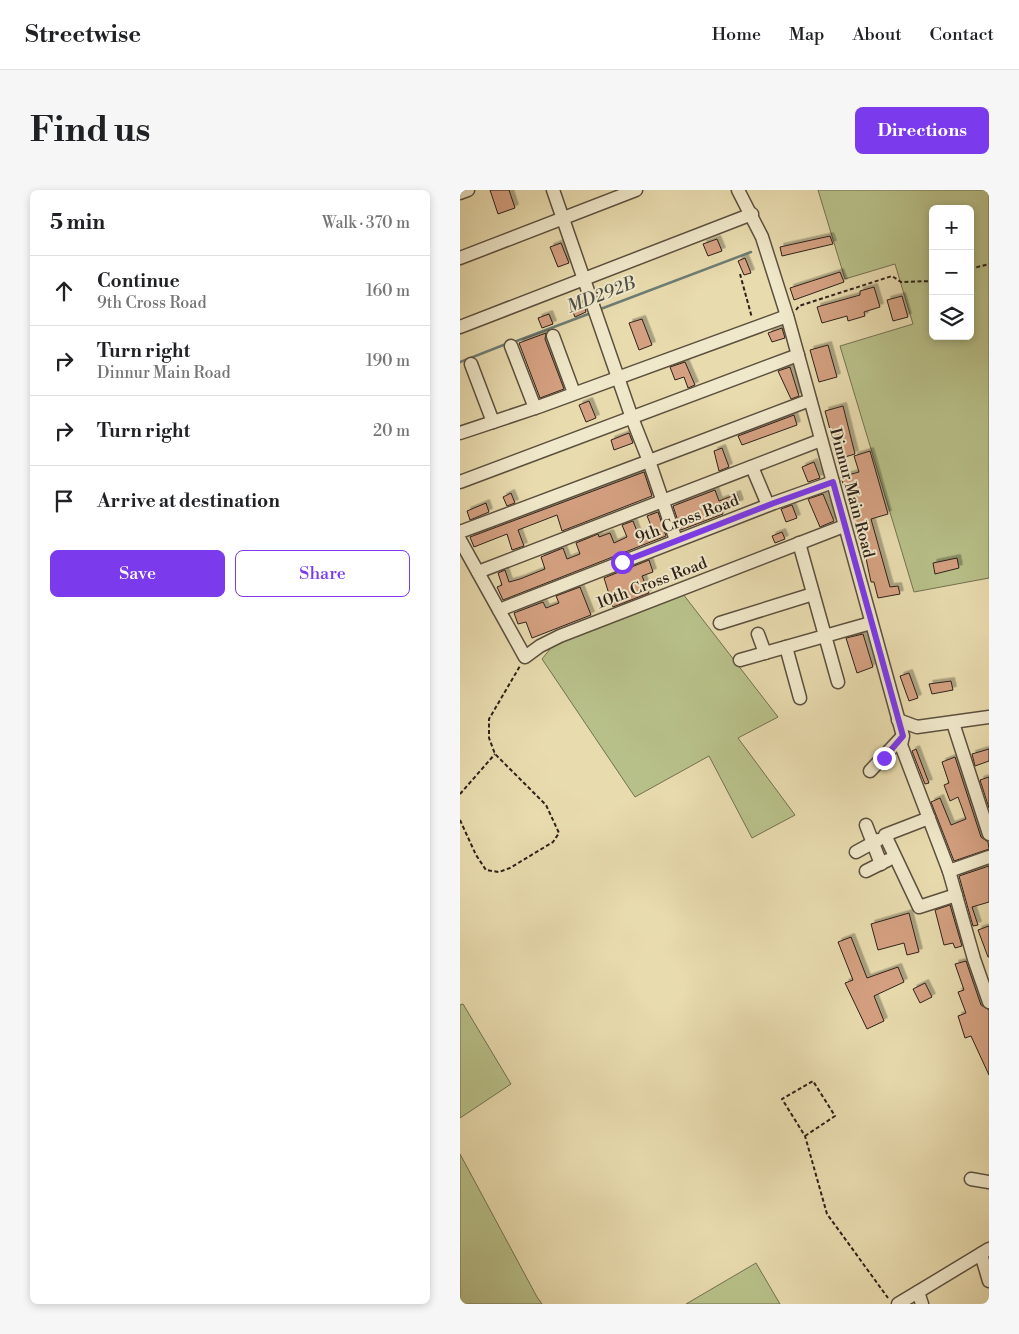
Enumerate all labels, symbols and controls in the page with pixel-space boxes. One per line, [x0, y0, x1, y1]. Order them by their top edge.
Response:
text: Streetwise [25, 20, 141, 50]
text: Home [712, 23, 761, 46]
text: Map [789, 23, 825, 46]
text: About [853, 23, 902, 46]
text: Contact [930, 23, 994, 46]
button: Directions [855, 107, 989, 154]
text: Find us [30, 109, 150, 152]
map controls [929, 205, 974, 340]
button: + [929, 205, 974, 250]
text: 5 min [50, 210, 105, 236]
text: Walk · 370 m [322, 213, 410, 233]
button: − [929, 250, 974, 295]
text: Continue [97, 269, 180, 293]
water label: MD292B [563, 271, 639, 319]
icon: ahead [50, 277, 78, 305]
text: 160 m [366, 281, 410, 301]
text: 9th Cross Road [97, 293, 207, 313]
button: layers [929, 295, 974, 340]
text: Turn right [97, 339, 190, 363]
icon: right [50, 347, 78, 375]
text: 190 m [366, 351, 410, 371]
text: Dinnur Main Road [97, 363, 231, 383]
icon: right [50, 417, 78, 445]
text: Turn right [97, 419, 190, 443]
text: 20 m [373, 421, 410, 441]
street label: Dinnur Main Road [825, 426, 879, 560]
icon: arrive [50, 487, 78, 515]
text: Arrive at destination [97, 489, 280, 513]
street label: 9th Cross Road [632, 490, 742, 548]
button: Save [50, 550, 225, 597]
button: Share [235, 550, 410, 597]
route start [611, 551, 634, 574]
street label: 10th Cross Road [594, 553, 710, 613]
route end [873, 747, 896, 770]

